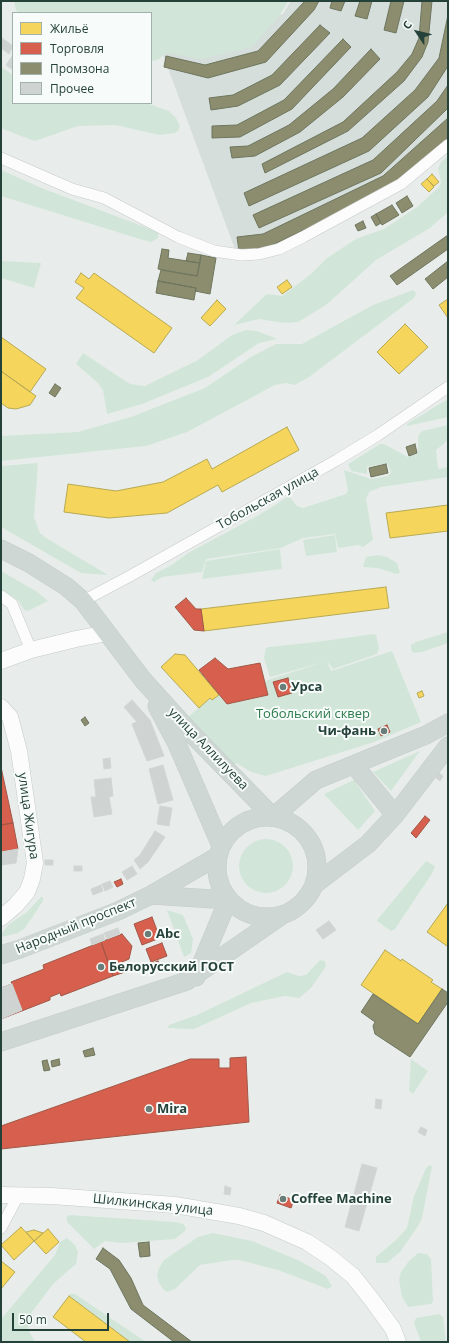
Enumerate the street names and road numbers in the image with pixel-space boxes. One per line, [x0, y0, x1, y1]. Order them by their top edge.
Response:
street label: Тобольская улица [214, 465, 322, 533]
street label: улица Аллилуева [165, 705, 251, 793]
street label: улица Жигура [14, 772, 42, 860]
street label: Народный проспект [14, 895, 138, 957]
street label: Шилкинская улица [92, 1191, 214, 1219]

